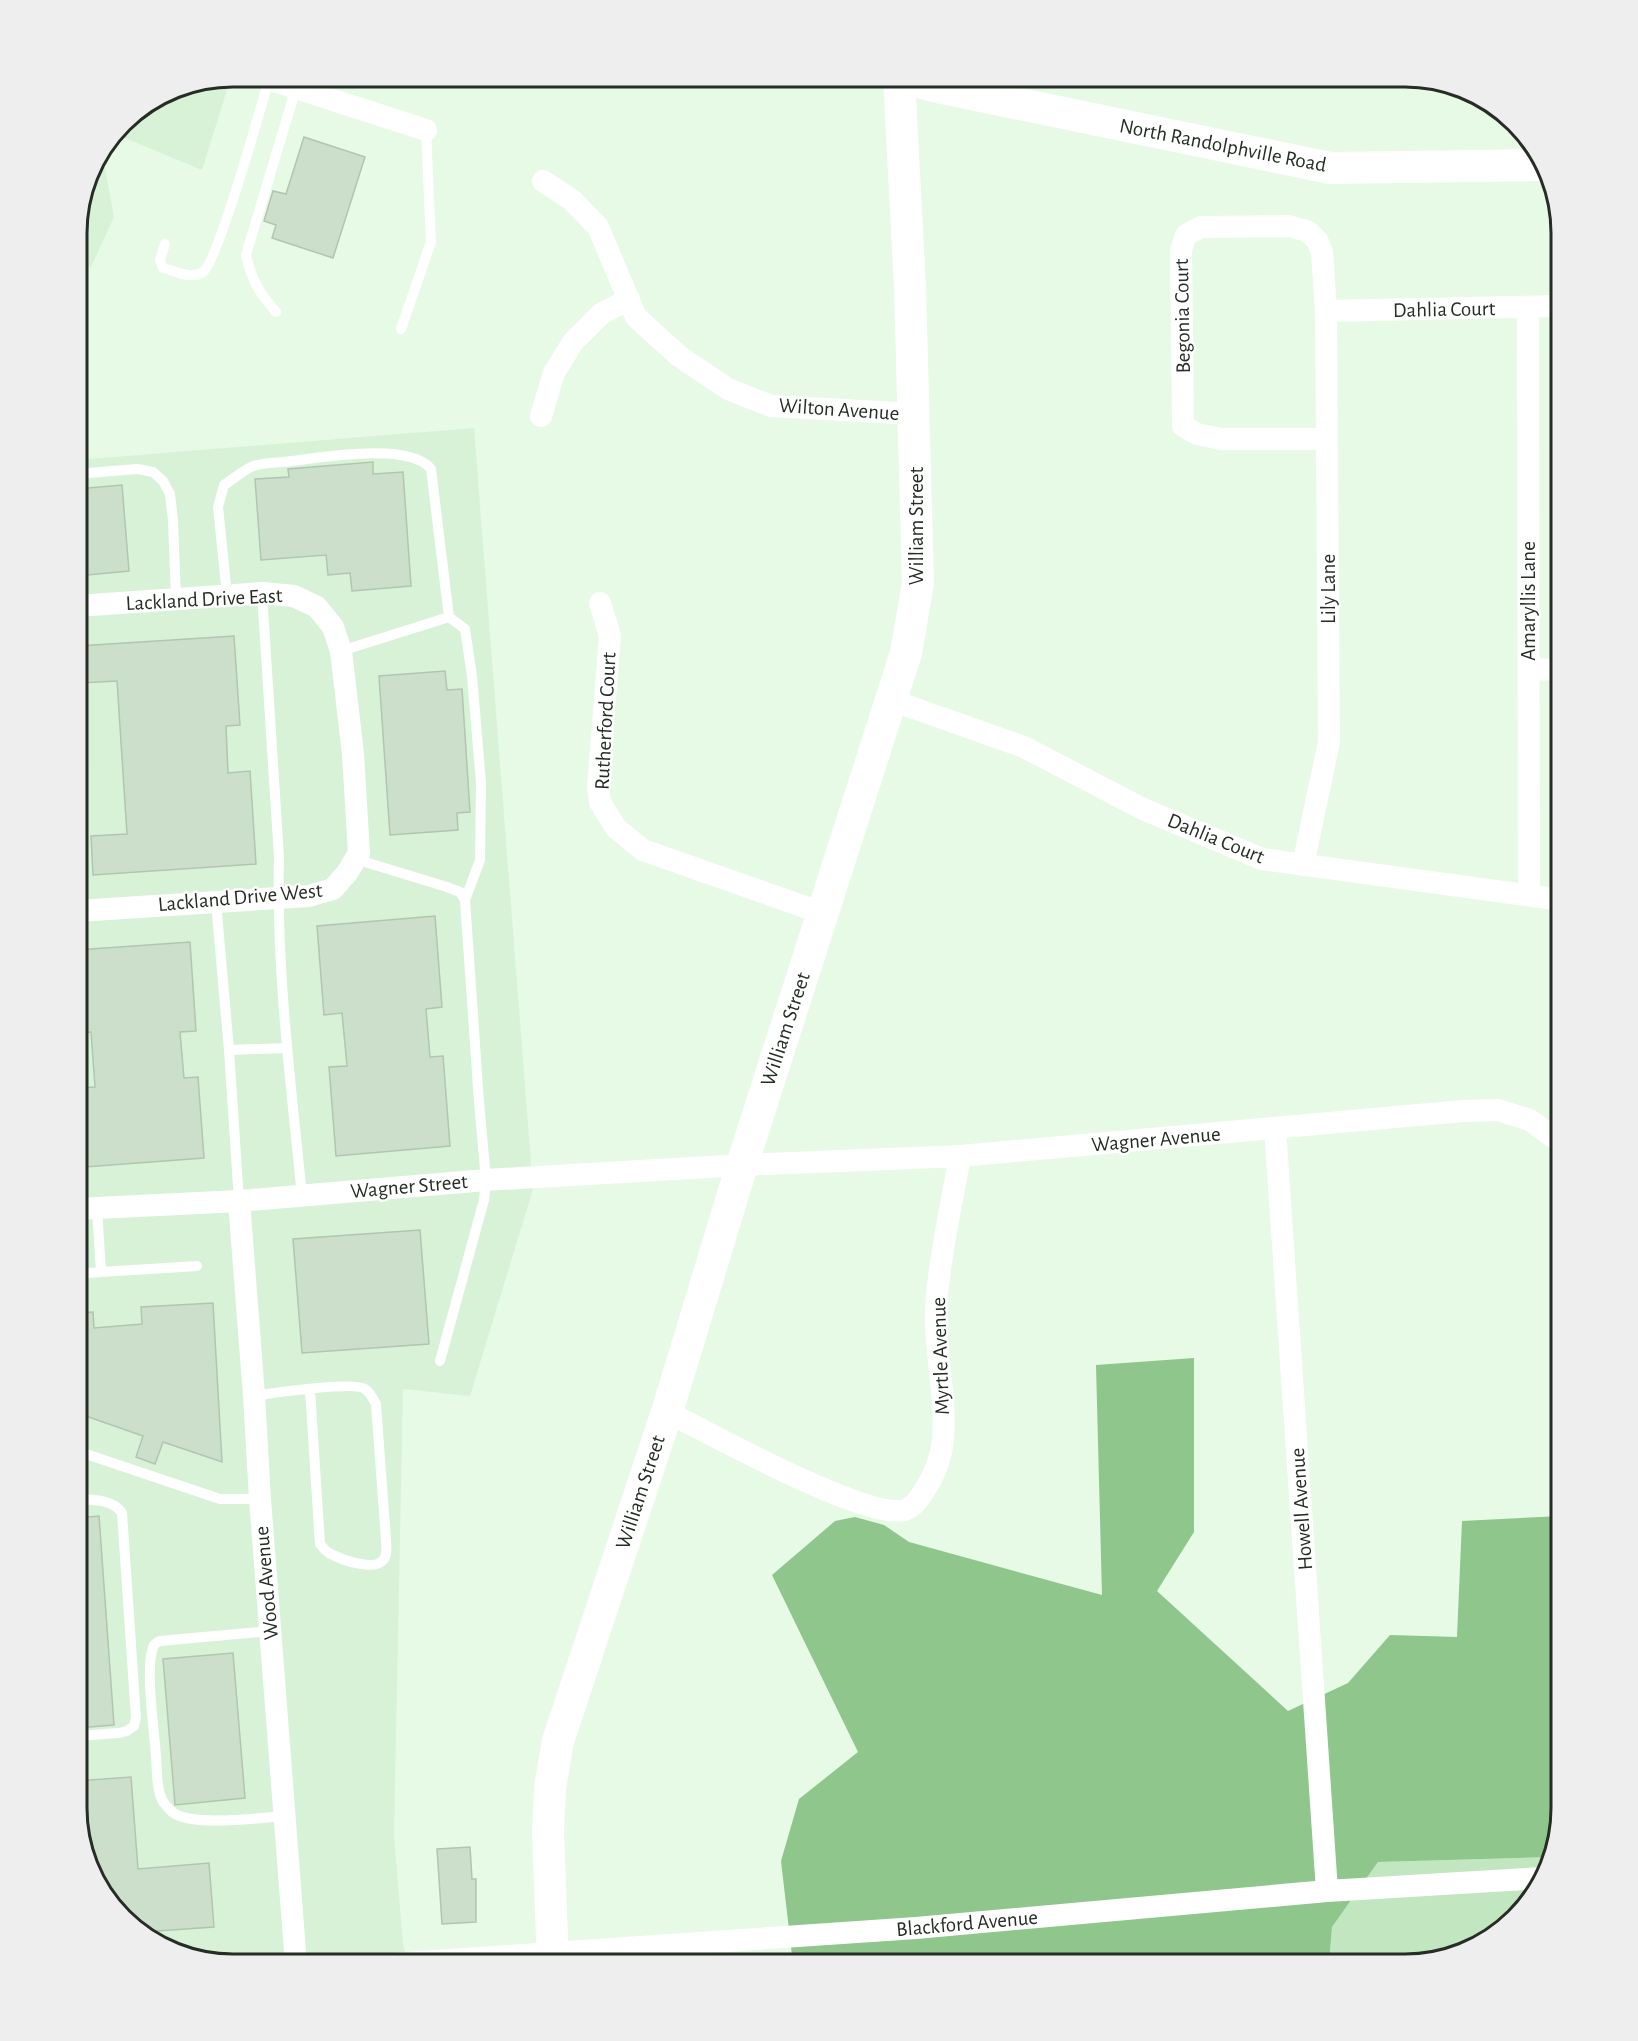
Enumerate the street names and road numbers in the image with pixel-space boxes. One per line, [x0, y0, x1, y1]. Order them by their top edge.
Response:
street label: North Randolphville Road [1118, 115, 1328, 176]
street label: Begonia Court [1171, 258, 1194, 374]
street label: Dahlia Court [1393, 298, 1496, 321]
street label: Wilton Avenue [778, 395, 900, 424]
street label: William Street [906, 466, 927, 585]
street label: Amaryllis Lane [1518, 541, 1539, 661]
street label: Lily Lane [1318, 554, 1339, 624]
street label: Lackland Drive East [125, 585, 283, 614]
street label: Rutherford Court [591, 651, 620, 790]
street label: Dahlia Court [1164, 810, 1268, 867]
street label: Lackland Drive West [157, 880, 323, 915]
street label: William Street [757, 969, 814, 1089]
street label: Wagner Avenue [1091, 1123, 1221, 1156]
street label: Wagner Street [349, 1171, 469, 1202]
street label: Myrtle Avenue [928, 1297, 953, 1415]
street label: William Street [612, 1432, 669, 1552]
street label: Howell Avenue [1287, 1447, 1316, 1571]
street label: Wood Avenue [251, 1525, 282, 1641]
street label: Blackford Avenue [895, 1907, 1039, 1940]

